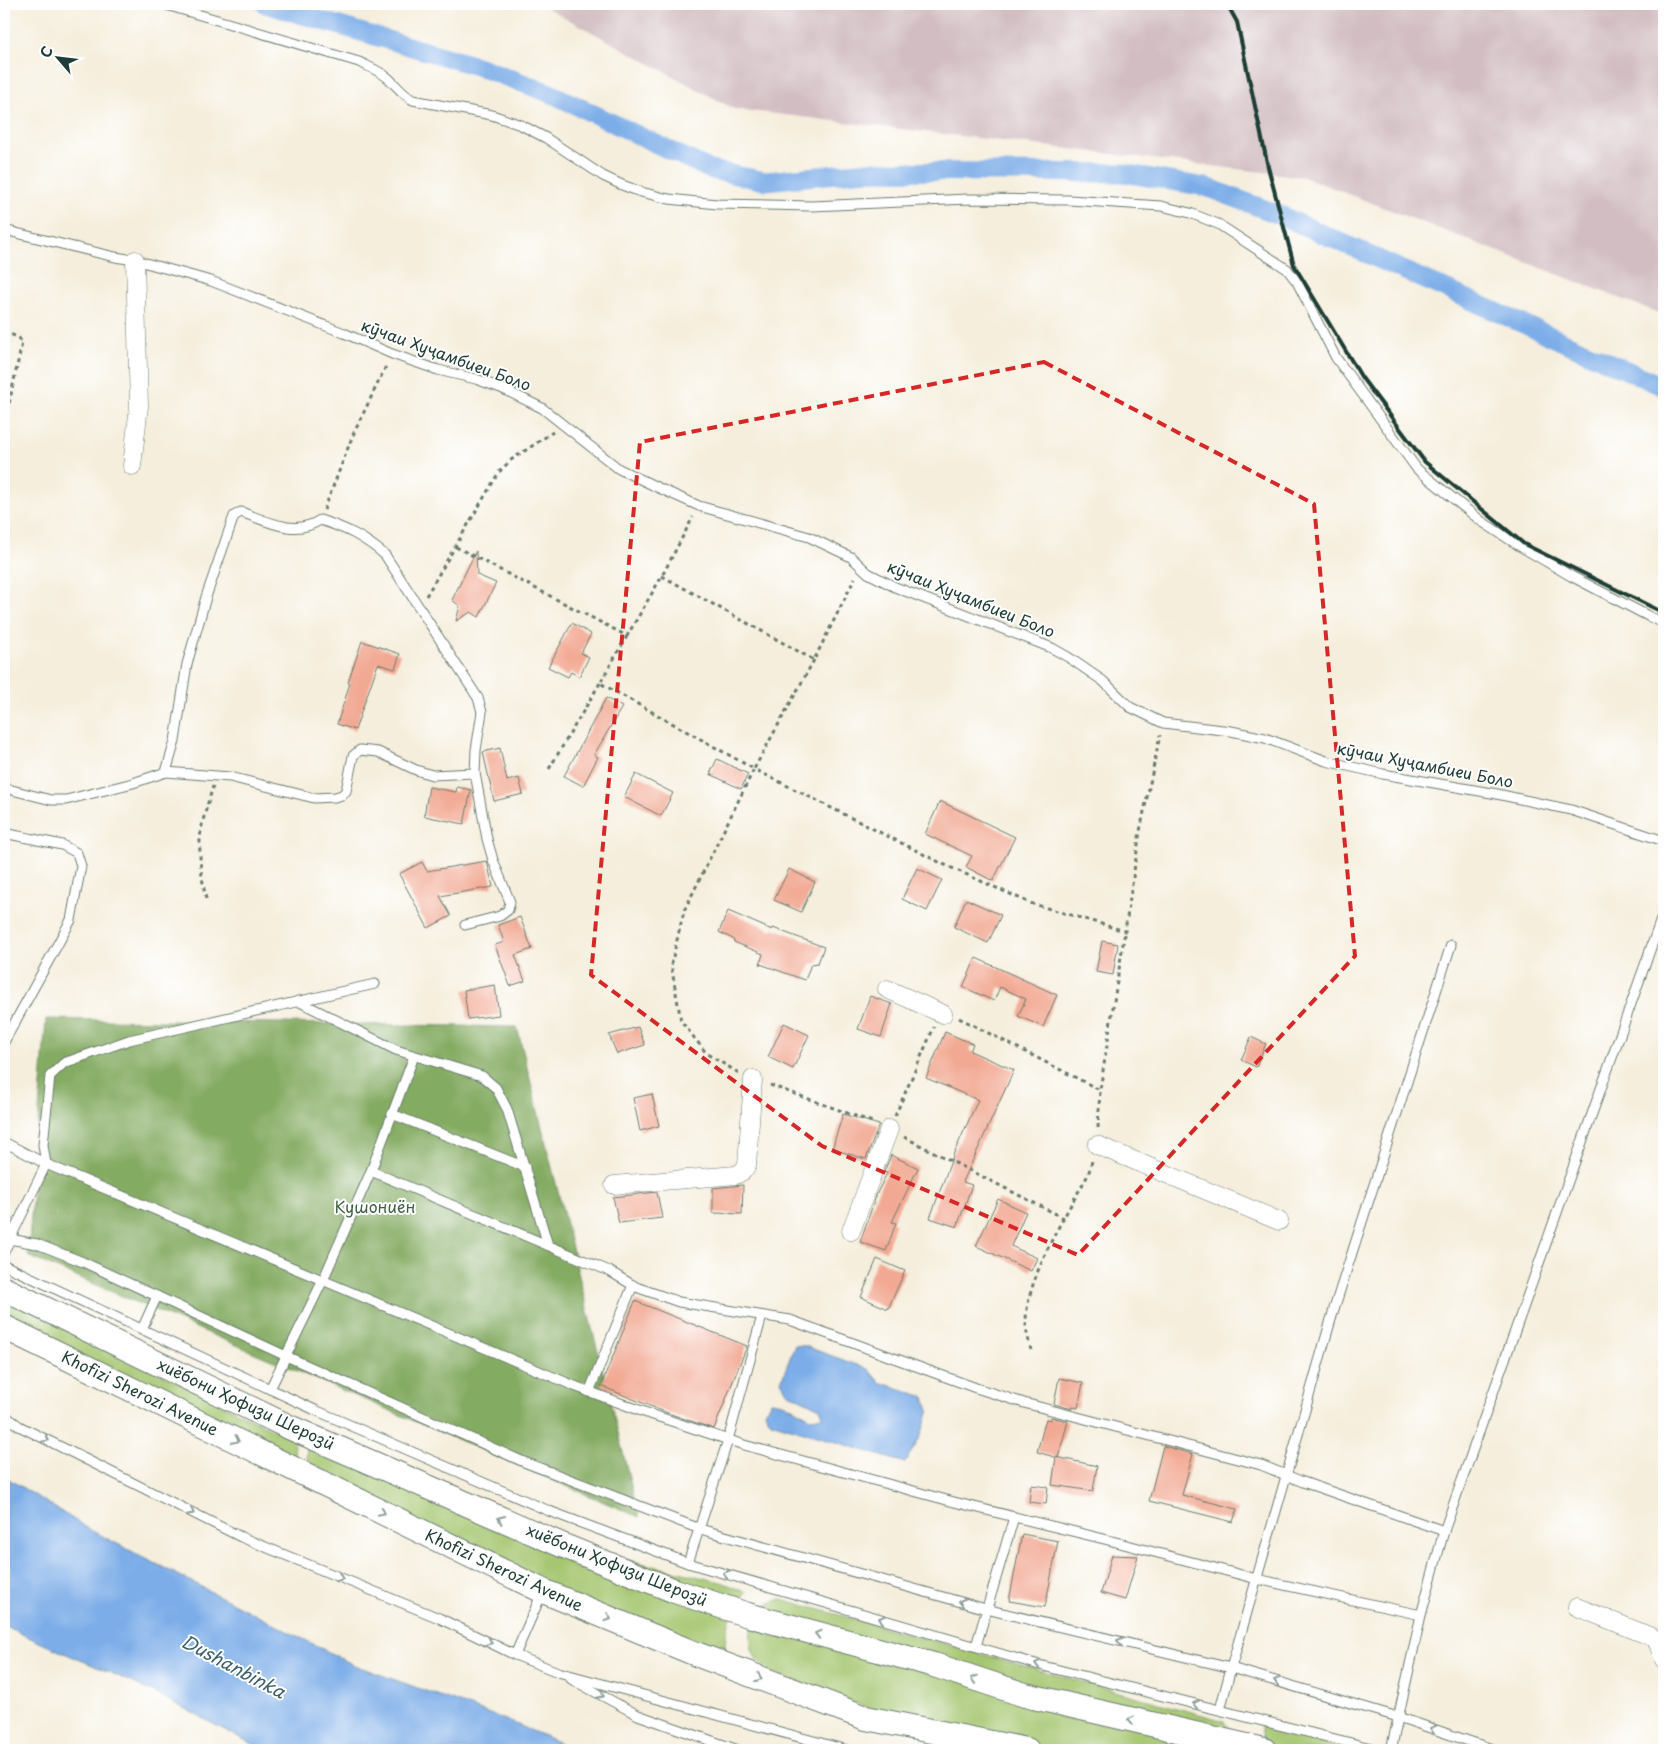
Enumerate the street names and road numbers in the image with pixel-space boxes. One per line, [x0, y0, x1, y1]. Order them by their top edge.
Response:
street label: кӯчаи Хуҷамбиеи Боло [358, 312, 535, 396]
street label: кӯчаи Хуҷамбиеи Боло [884, 553, 1059, 643]
street label: кӯчаи Хуҷамбиеи Боло [1335, 735, 1515, 793]
street label: Khofizi Sherozi Avenue [58, 1344, 223, 1441]
street label: хиёбони Ҳофизи Шерозӣ [154, 1351, 339, 1455]
street label: хиёбони Ҳофизи Шерозӣ [524, 1517, 711, 1611]
street label: Khofizi Sherozi Avenue [422, 1522, 587, 1616]

